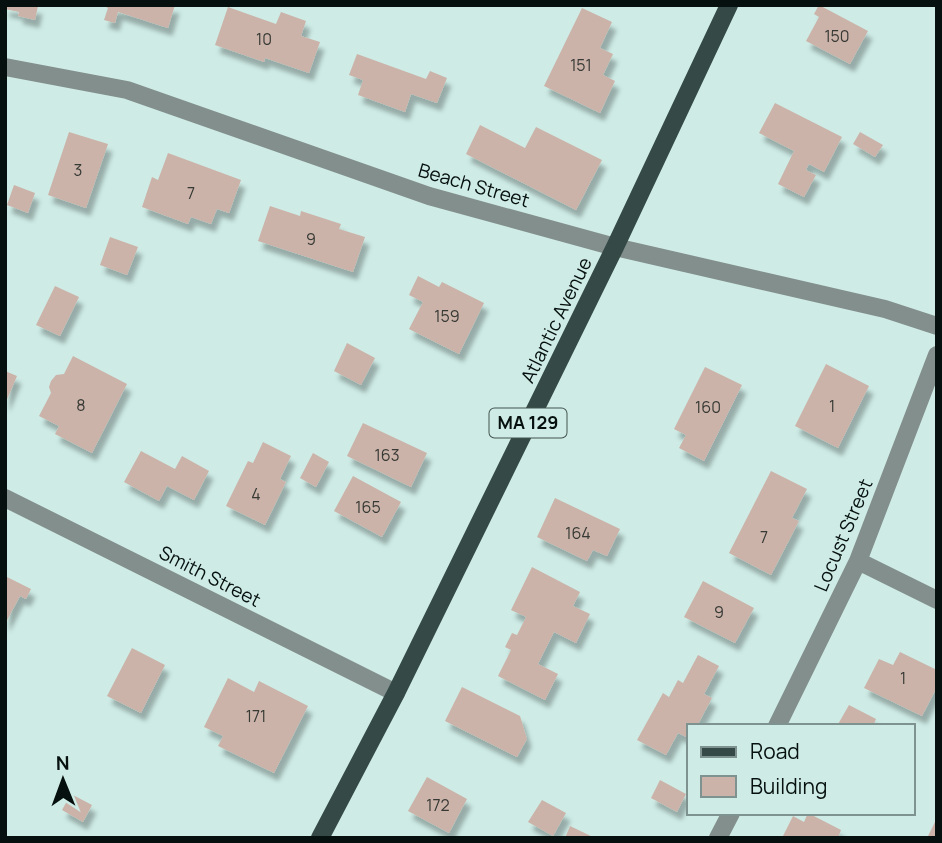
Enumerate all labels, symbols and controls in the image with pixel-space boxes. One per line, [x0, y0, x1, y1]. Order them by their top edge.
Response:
house number: 150 [824, 25, 850, 47]
house number: 10 [256, 28, 272, 50]
house number: 151 [570, 54, 592, 76]
street label: Beach Street [415, 157, 533, 213]
house number: 3 [74, 159, 82, 181]
house number: 7 [187, 182, 195, 204]
house number: 9 [306, 228, 316, 250]
street label: Atlantic Avenue [514, 253, 598, 387]
house number: 159 [434, 305, 460, 327]
house number: 8 [76, 394, 86, 416]
house number: 1 [829, 395, 835, 417]
house number: 160 [695, 396, 721, 418]
road number: MA 129 [490, 408, 566, 438]
house number: 163 [374, 444, 400, 466]
street label: Locust Street [808, 475, 878, 595]
house number: 4 [251, 483, 261, 505]
house number: 165 [355, 496, 381, 518]
house number: 164 [565, 522, 591, 544]
house number: 7 [760, 526, 768, 548]
street label: Smith Street [155, 539, 265, 613]
house number: 9 [714, 601, 724, 623]
house number: 1 [900, 667, 906, 689]
house number: 171 [246, 705, 266, 727]
legend [687, 724, 914, 815]
text: Road [750, 737, 800, 765]
north arrow [28, 745, 98, 815]
text: N [56, 750, 70, 776]
text: Building [750, 772, 827, 800]
house number: 172 [426, 794, 450, 816]

